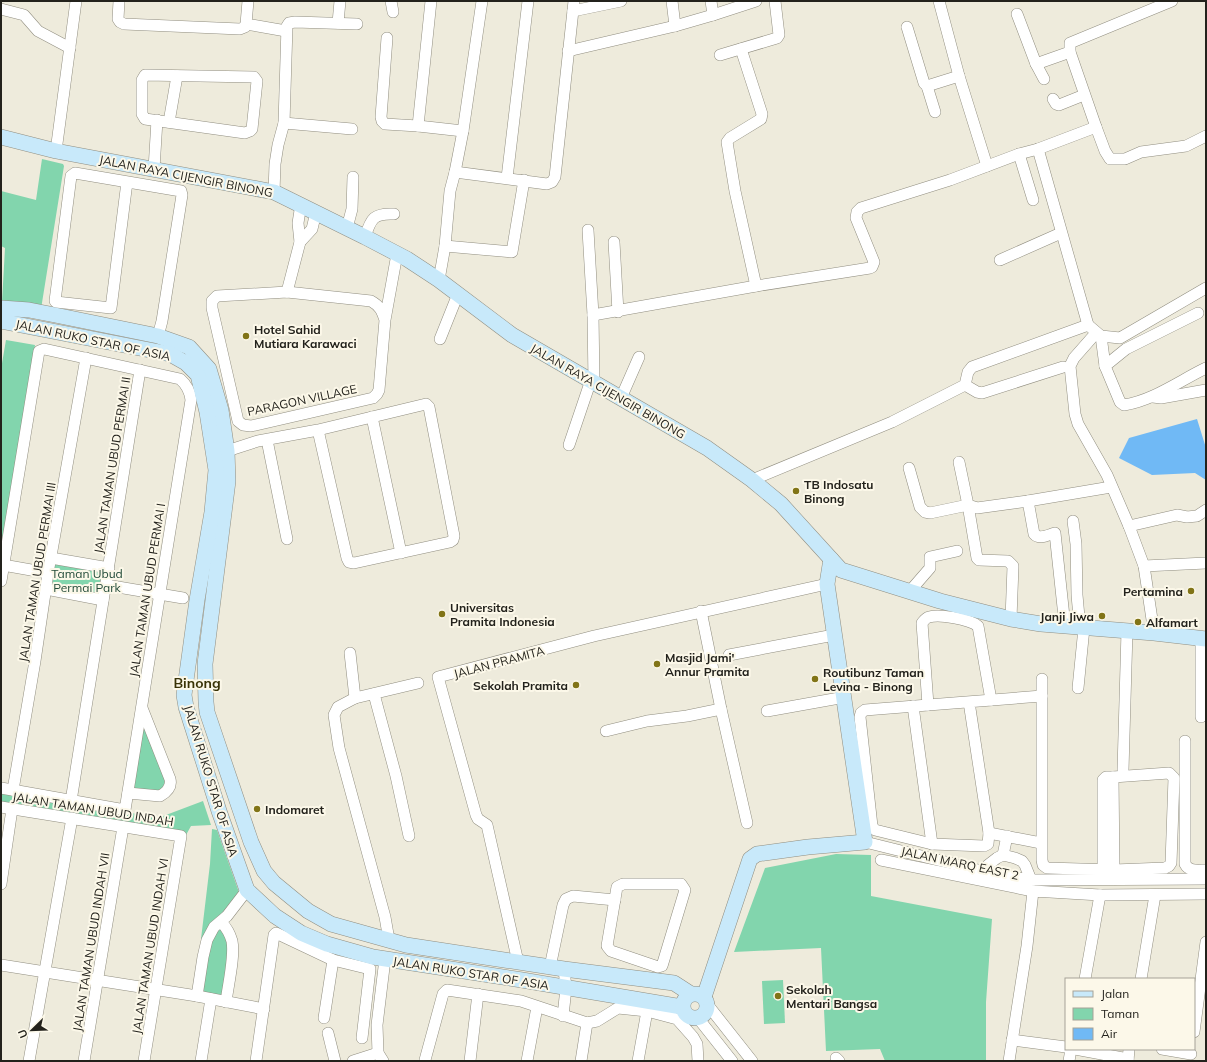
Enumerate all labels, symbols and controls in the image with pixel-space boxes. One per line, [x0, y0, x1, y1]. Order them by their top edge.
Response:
street label: JALAN RAYA CIJENGIR BINONG [98, 152, 274, 200]
street label: JALAN RUKO STAR OF ASIA [14, 316, 172, 364]
place label: Hotel Sahid Mutiara Karawaci [254, 322, 357, 351]
marker: Hotel Sahid Mutiara Karawaci [241, 331, 251, 341]
street label: JALAN RAYA CIJENGIR BINONG [528, 340, 688, 442]
street label: JALAN TAMAN UBUD PERMAI II [91, 375, 133, 555]
street label: PARAGON VILLAGE [246, 381, 358, 419]
place label: TB Indosatu Binong [804, 477, 873, 506]
street label: JALAN TAMAN UBUD PERMAI III [15, 481, 59, 663]
marker: TB Indosatu Binong [791, 486, 801, 496]
street label: JALAN TAMAN UBUD PERMAI I [126, 502, 168, 678]
park label: Taman Ubud Permai Park [51, 566, 123, 595]
place label: Pertamina [1123, 584, 1183, 599]
marker: Pertamina [1186, 586, 1196, 596]
place label: Universitas Pramita Indonesia [450, 600, 555, 629]
marker: Universitas Pramita Indonesia [437, 609, 447, 619]
place label: Janji Jiwa [1040, 609, 1094, 624]
marker: Janji Jiwa [1097, 611, 1107, 621]
place label: Alfamart [1146, 615, 1198, 630]
marker: Alfamart [1133, 617, 1143, 627]
street label: JALAN PRAMITA [452, 643, 546, 681]
place label: Masjid Jami' Annur Pramita [665, 650, 750, 679]
marker: Masjid Jami' Annur Pramita [652, 659, 662, 669]
place label: Routibunz Taman Levina - Binong [823, 665, 924, 694]
district label: Binong [173, 674, 221, 692]
marker: Routibunz Taman Levina - Binong [810, 674, 820, 684]
place label: Sekolah Pramita [473, 678, 568, 693]
marker: Sekolah Pramita [571, 680, 581, 690]
street label: JALAN RUKO STAR OF ASIA [181, 703, 241, 859]
street label: JALAN TAMAN UBUD INDAH [11, 789, 175, 829]
place label: Indomaret [265, 802, 325, 817]
marker: Indomaret [252, 804, 262, 814]
street label: JALAN MARQ EAST 2 [900, 843, 1020, 883]
street label: JALAN TAMAN UBUD INDAH VII [69, 852, 113, 1032]
street label: JALAN TAMAN UBUD INDAH VI [129, 857, 171, 1035]
street label: JALAN RUKO STAR OF ASIA [392, 953, 550, 993]
legend [1065, 978, 1195, 1050]
place label: Sekolah Mentari Bangsa [786, 982, 877, 1011]
text: Jalan [1101, 986, 1129, 1001]
marker: Sekolah Mentari Bangsa [773, 991, 783, 1001]
text: Taman [1101, 1006, 1139, 1021]
north arrow [12, 1010, 52, 1050]
text: Air [1101, 1026, 1118, 1041]
text: U [15, 1027, 31, 1040]

